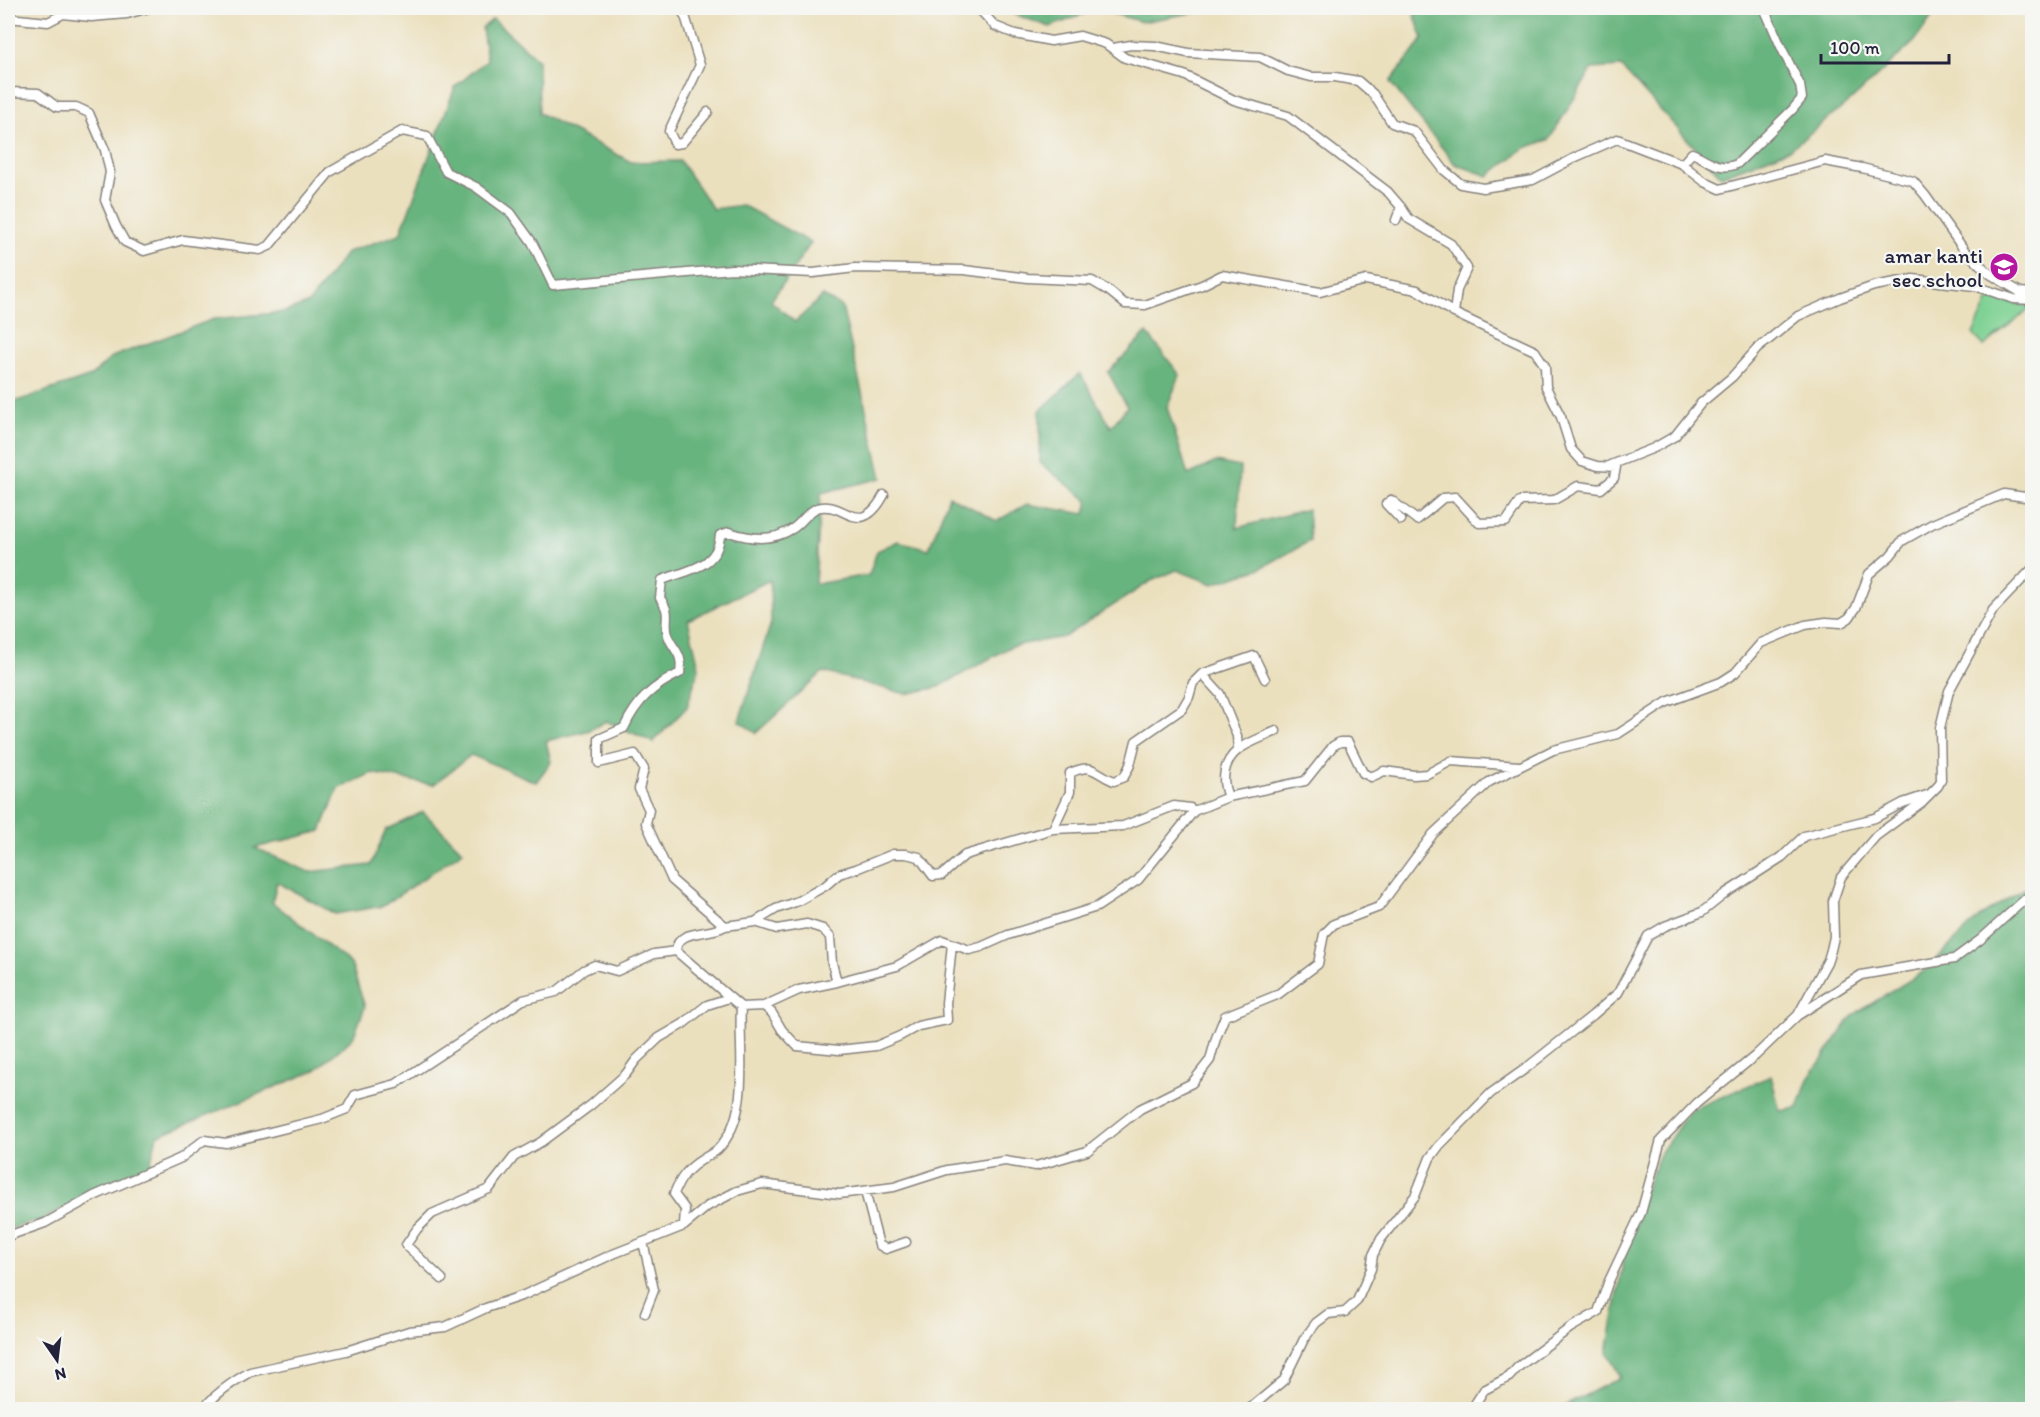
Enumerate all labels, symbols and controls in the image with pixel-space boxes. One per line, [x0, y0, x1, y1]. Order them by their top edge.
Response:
scale bar [1821, 27, 1948, 65]
text: 100 m [1830, 37, 1880, 59]
place label: amar kanti sec school [1885, 243, 1983, 292]
school or university icon: amar kanti sec school [1988, 251, 2020, 283]
north arrow [27, 1330, 87, 1390]
text: N [53, 1364, 68, 1385]

